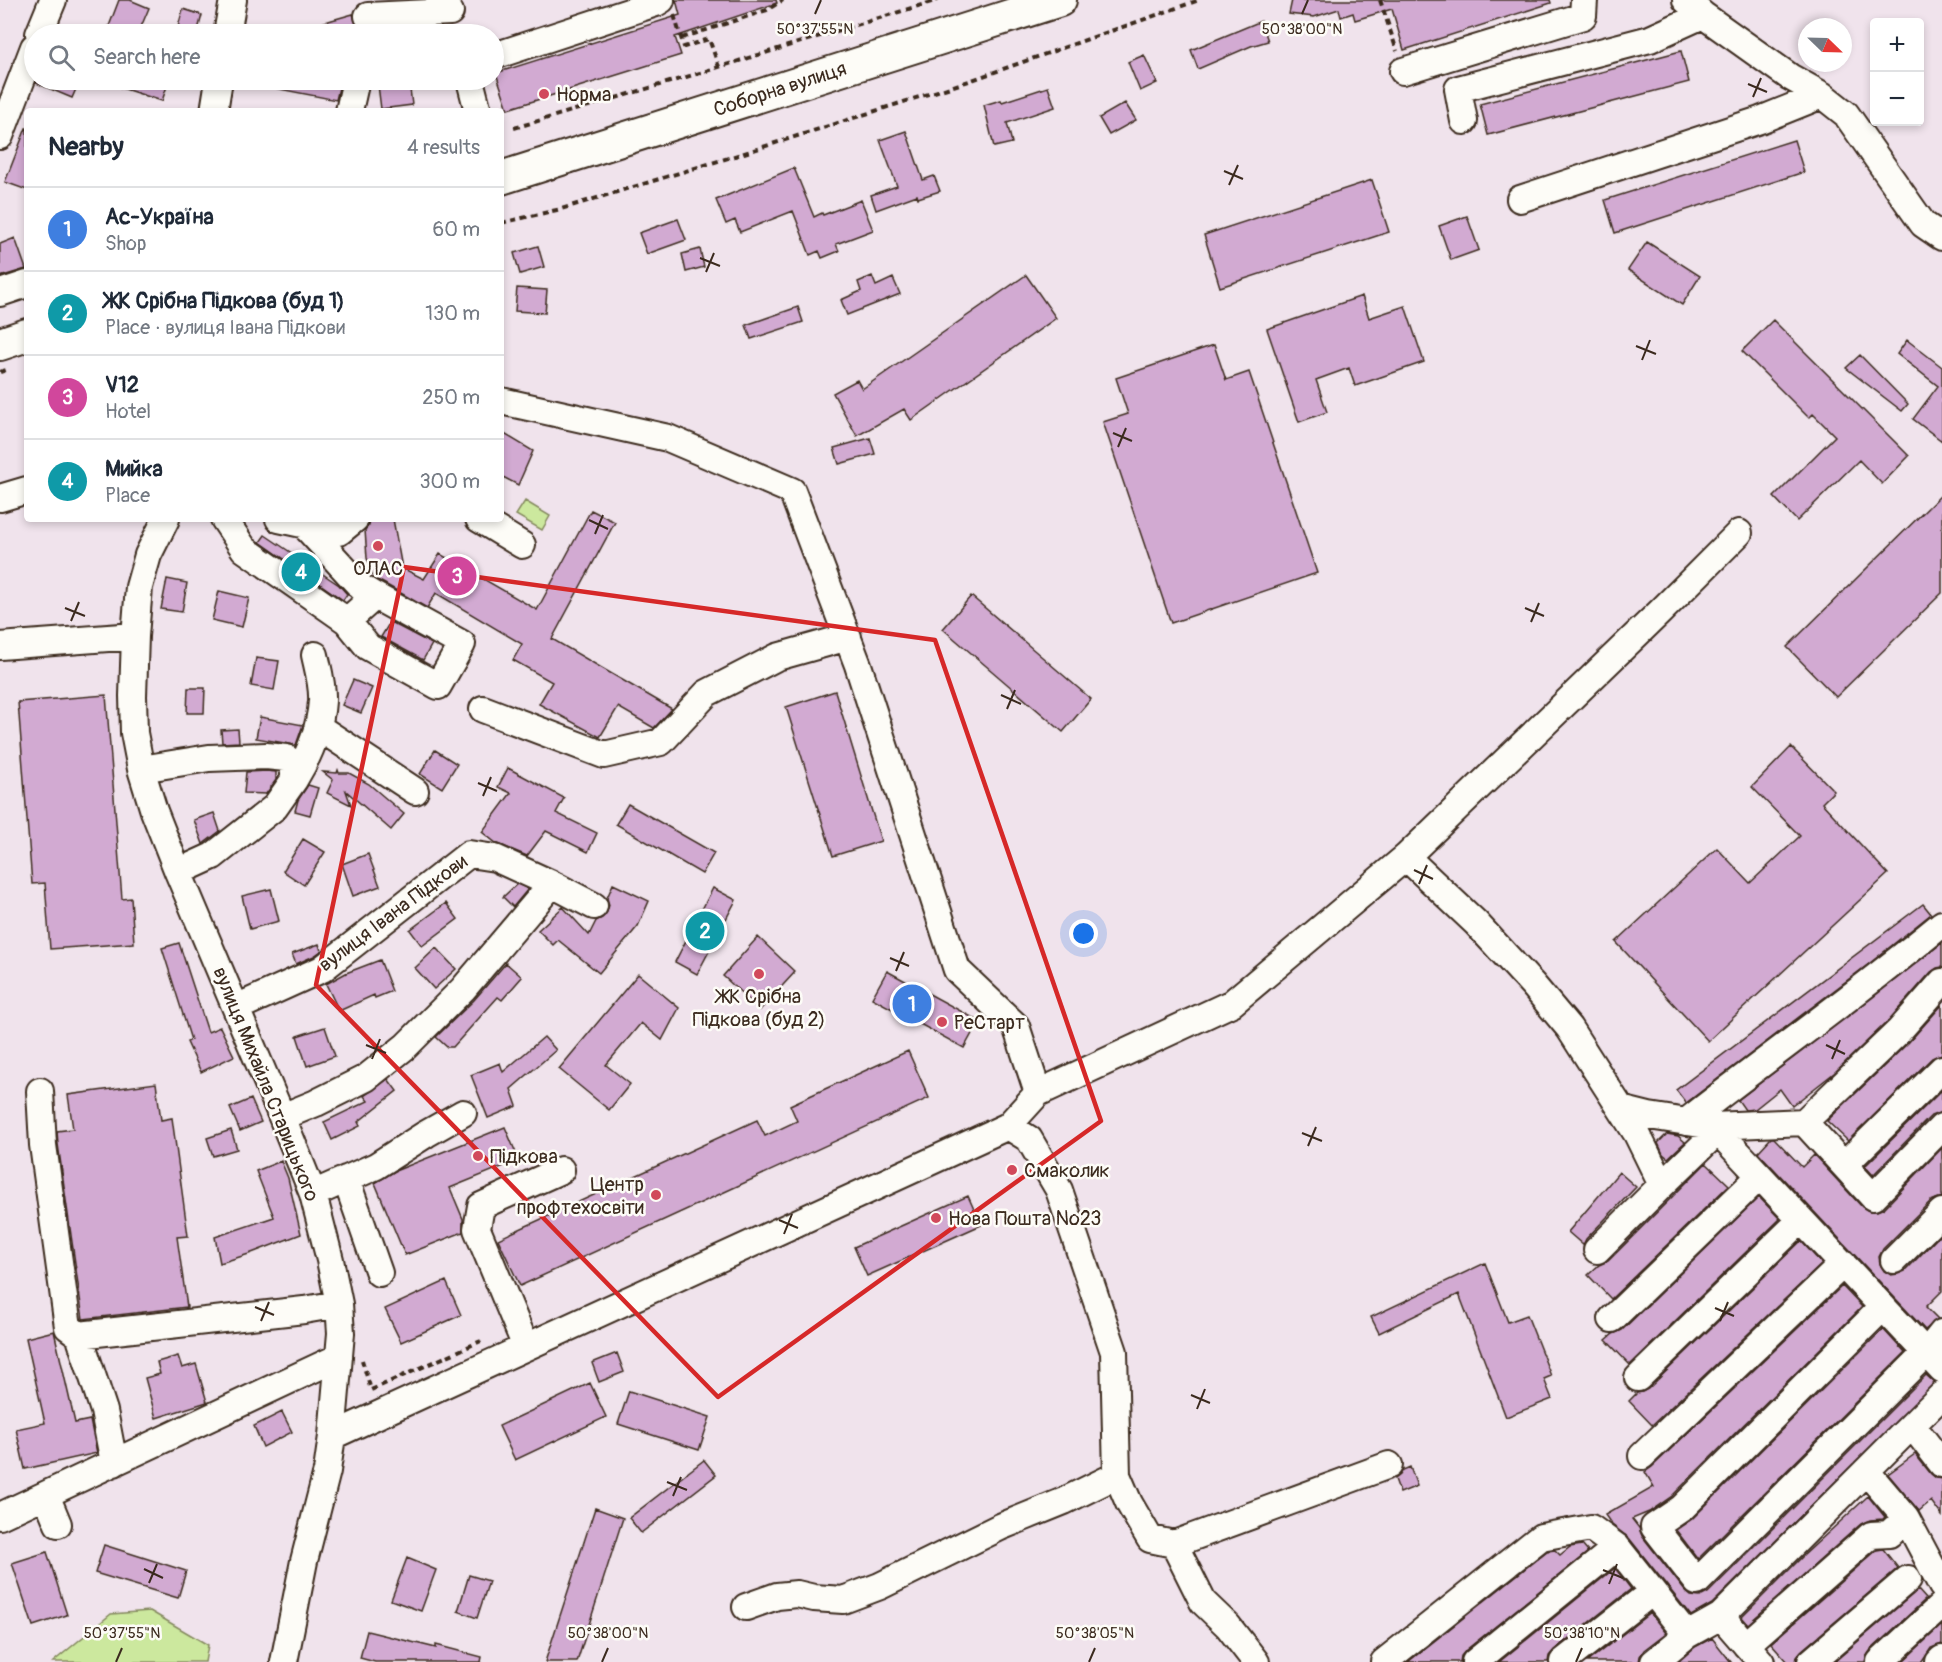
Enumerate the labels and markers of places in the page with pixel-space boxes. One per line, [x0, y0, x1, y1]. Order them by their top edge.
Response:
place label: Норма [556, 82, 611, 107]
marker: Норма [537, 87, 551, 101]
marker: ОЛАС [371, 539, 385, 553]
pin: 4 [282, 550, 320, 594]
pin: 3 [438, 554, 476, 598]
place label: ОЛАС [353, 556, 403, 581]
pin: 2 [686, 908, 724, 954]
marker: ЖК Срібна Підкова (буд 2) [752, 967, 766, 981]
pin: 1 [892, 982, 932, 1026]
place label: ЖК Срібна Підкова (буд 2) [692, 984, 826, 1032]
place label: РеСтарт [954, 1010, 1025, 1035]
marker: РеСтарт [935, 1015, 949, 1029]
place label: Підкова [490, 1144, 558, 1169]
marker: Підкова [471, 1149, 485, 1163]
place label: Смаколик [1024, 1158, 1110, 1183]
marker: Смаколик [1005, 1163, 1019, 1177]
place label: Центр профтехосвіти [516, 1172, 644, 1220]
marker: Центр профтехосвіти [649, 1188, 663, 1202]
place label: Нова Пошта №23 [948, 1206, 1101, 1231]
marker: Нова Пошта №23 [929, 1211, 943, 1225]

